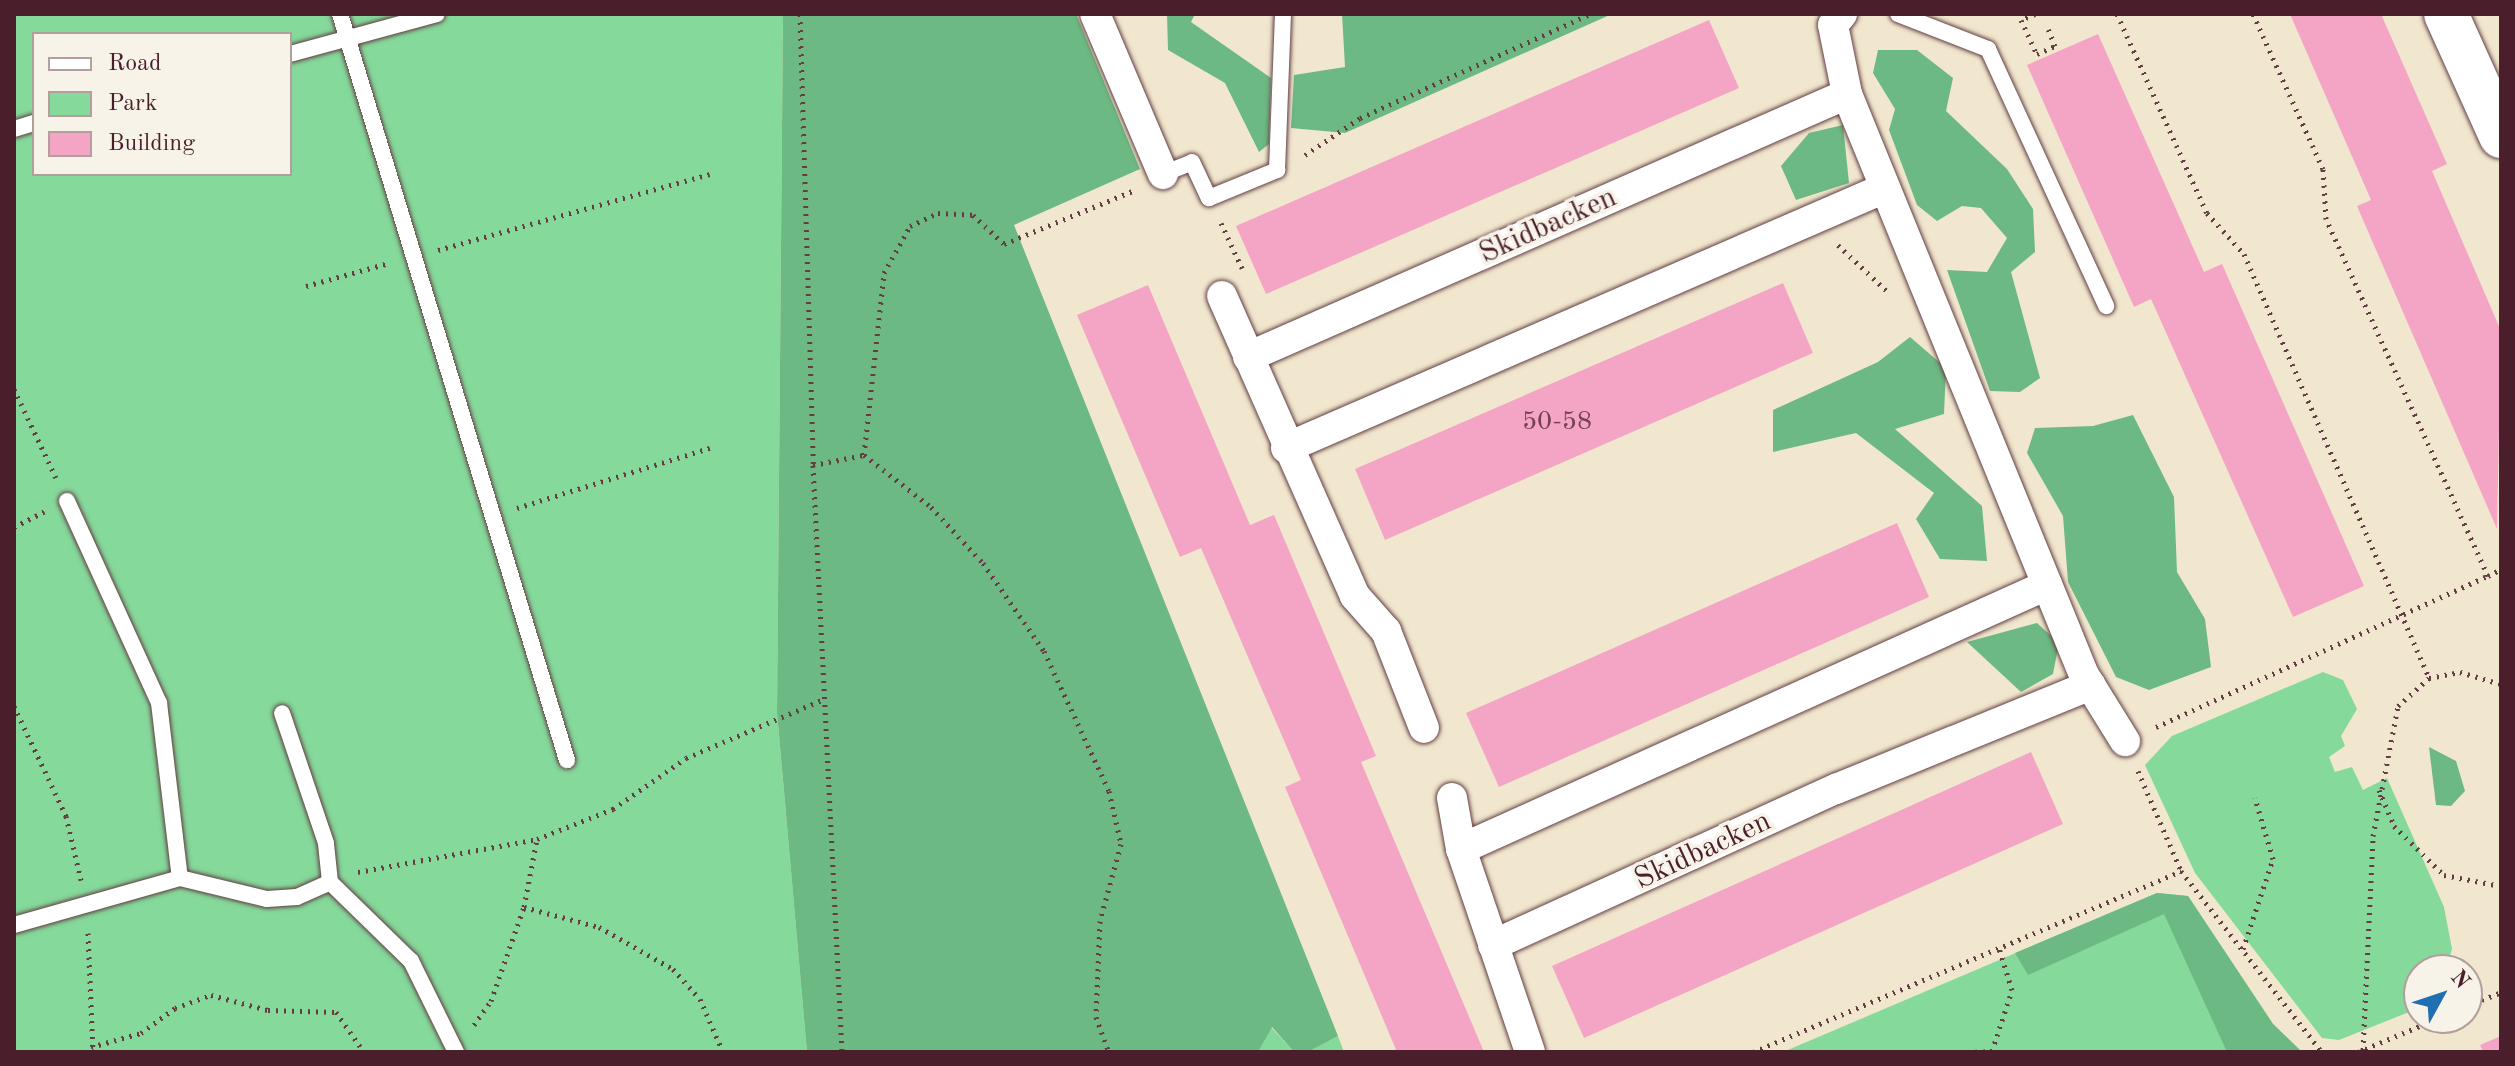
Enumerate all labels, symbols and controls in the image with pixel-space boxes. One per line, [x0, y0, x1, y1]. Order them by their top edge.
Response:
legend [32, 32, 292, 176]
text: Road [108, 52, 161, 76]
text: Park [108, 92, 157, 116]
text: Building [108, 132, 195, 156]
street label: Skidbacken [1474, 180, 1622, 272]
house number: 50-58 [1522, 407, 1592, 439]
street label: Skidbacken [1629, 804, 1777, 898]
north arrow [2403, 954, 2483, 1034]
text: N [2446, 966, 2474, 993]

